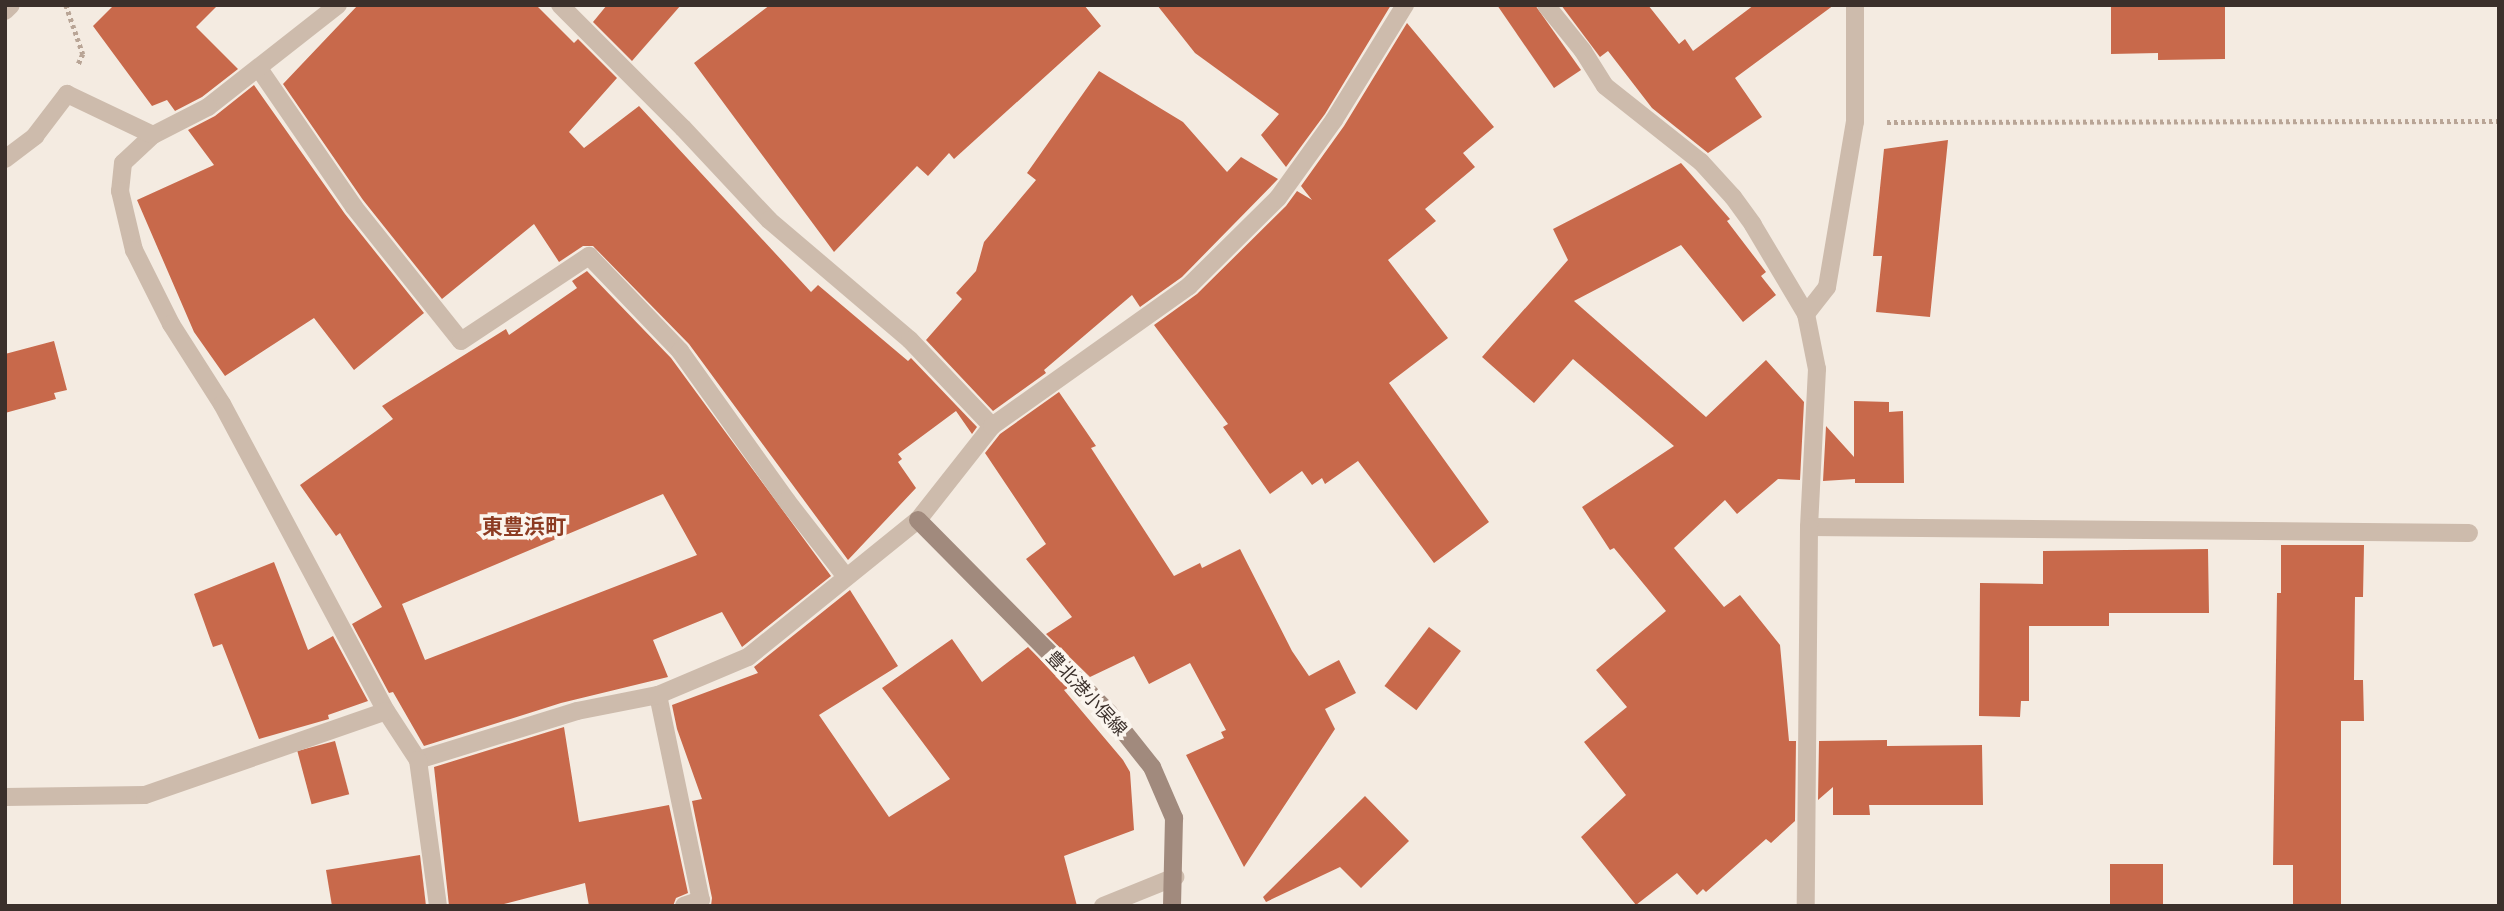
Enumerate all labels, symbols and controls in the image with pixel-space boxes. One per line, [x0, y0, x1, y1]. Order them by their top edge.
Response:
district label: 東豊浜町 [482, 513, 566, 539]
street label: 豊北港小俣線 [1042, 646, 1132, 740]

